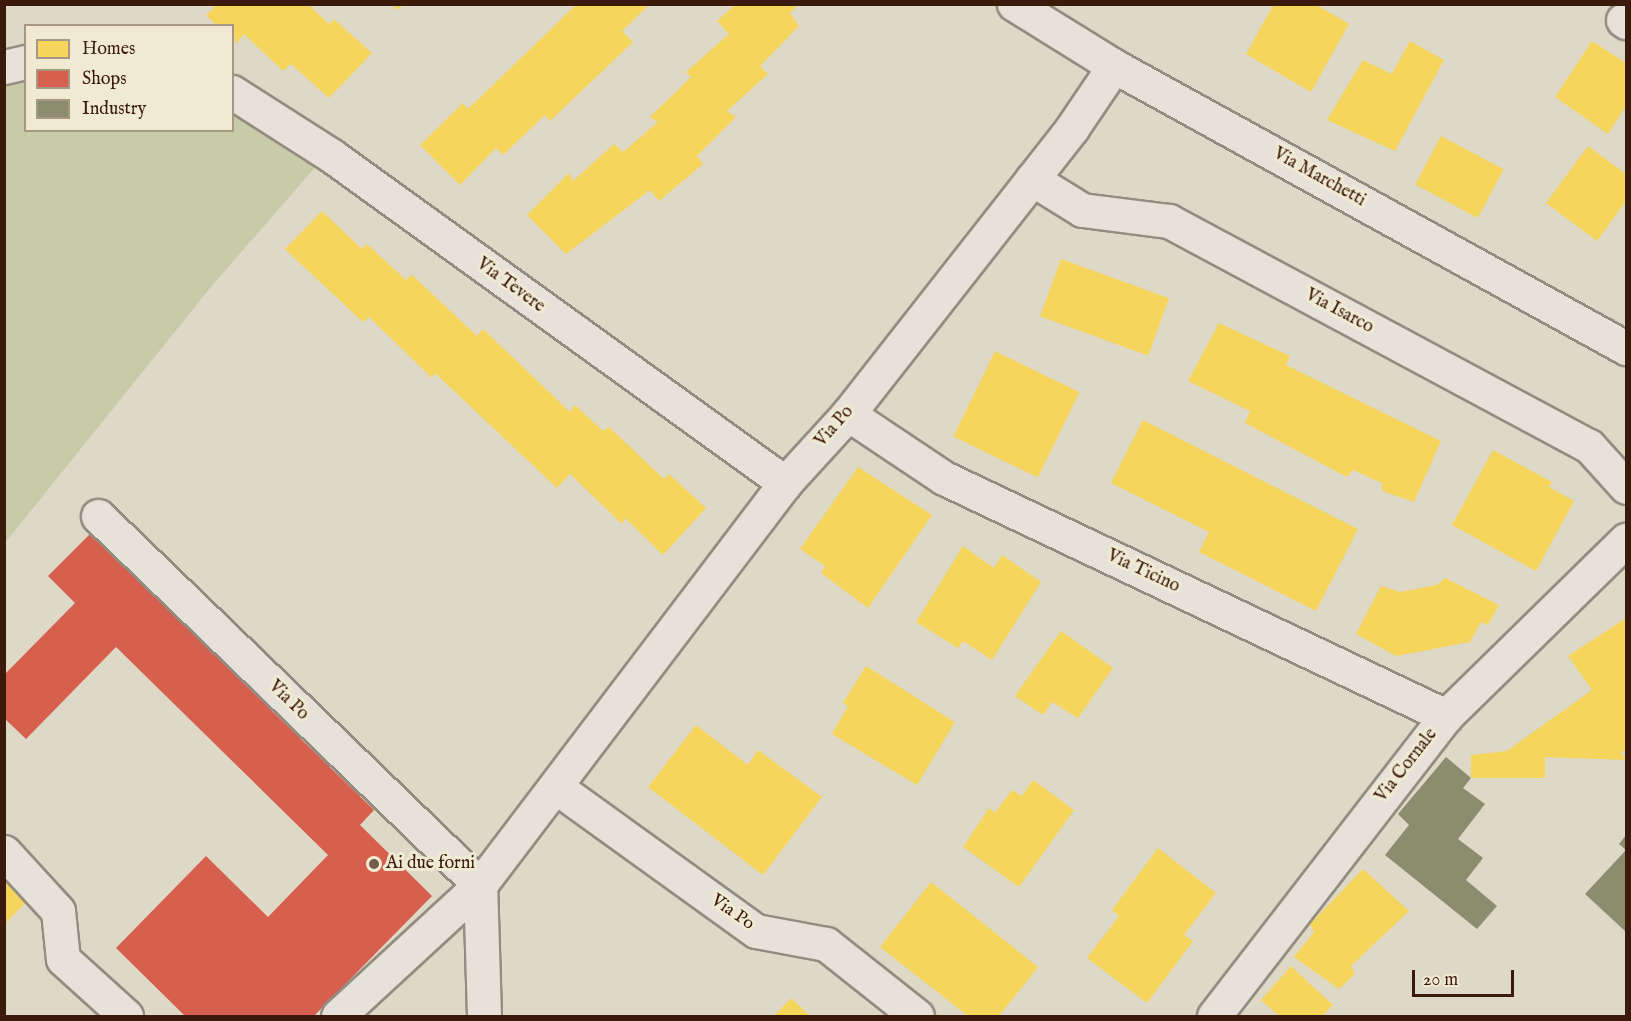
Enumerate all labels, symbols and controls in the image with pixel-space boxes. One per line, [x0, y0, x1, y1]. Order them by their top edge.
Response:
legend [24, 24, 234, 132]
text: Homes [82, 38, 135, 61]
text: Shops [82, 68, 127, 91]
text: Industry [82, 98, 146, 121]
street label: Via Marchetti [1269, 144, 1369, 212]
street label: Via Tevere [472, 254, 548, 318]
street label: Via Isarco [1301, 285, 1377, 339]
street label: Via Po [811, 402, 859, 452]
street label: Via Ticino [1103, 546, 1183, 598]
street label: Via Po [263, 677, 313, 725]
street label: Via Cornale [1371, 725, 1443, 807]
place label: Ai due forni [386, 853, 475, 875]
marker: Ai due forni [367, 857, 381, 871]
street label: Via Po [706, 890, 758, 936]
scale bar [1415, 958, 1517, 996]
text: 20 m [1423, 969, 1458, 992]

